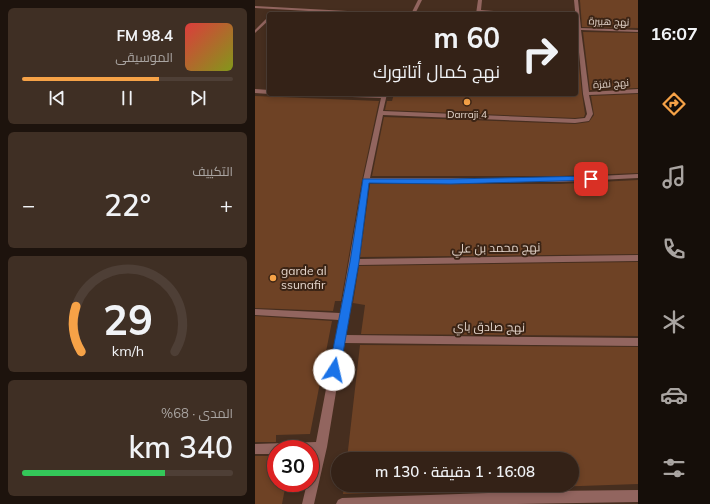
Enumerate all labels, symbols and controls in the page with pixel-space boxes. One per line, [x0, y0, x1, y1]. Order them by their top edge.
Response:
street label: نهج هبيرة [588, 14, 630, 29]
text: 60 m [434, 20, 500, 55]
text: 16:07 [650, 22, 698, 45]
text: 98.4 FM [117, 26, 173, 45]
icon: right [514, 28, 566, 80]
text: الموسيقى [115, 49, 173, 65]
text: نهج كمال أتاتورك [373, 60, 500, 83]
street label: نهج نفزة [593, 76, 629, 91]
icon: previous [46, 87, 68, 109]
icon: pause [116, 87, 138, 109]
icon: next [187, 87, 209, 109]
icon: directions [660, 90, 688, 118]
marker: Darraji 4 [462, 97, 472, 107]
place label: Darraji 4 [447, 108, 487, 121]
pin [574, 162, 608, 196]
text: التكييف [192, 163, 233, 179]
icon: music [660, 163, 688, 191]
icon: arrive [580, 168, 602, 190]
text: 22° [104, 186, 151, 224]
text: − [22, 191, 35, 219]
text: + [220, 191, 233, 219]
icon: phone [660, 235, 688, 263]
street label: نهج محمد بن علي [451, 239, 541, 259]
place label: garde al ssunafir [281, 263, 327, 292]
marker: garde al ssunafir [268, 273, 278, 283]
text: 29 [103, 293, 152, 345]
icon: climate [660, 308, 688, 336]
street label: نهج صادق باي [453, 318, 525, 338]
text: km/h [111, 342, 144, 360]
position arrow [313, 349, 355, 391]
icon: car [660, 381, 688, 409]
text: المدى · 68% [161, 405, 233, 421]
text: 340 km [128, 428, 233, 466]
speed limit sign: 30 [267, 440, 319, 492]
icon: filters [660, 454, 688, 482]
text: 16:08 · 1 دقيقة · 130 m [375, 462, 535, 481]

